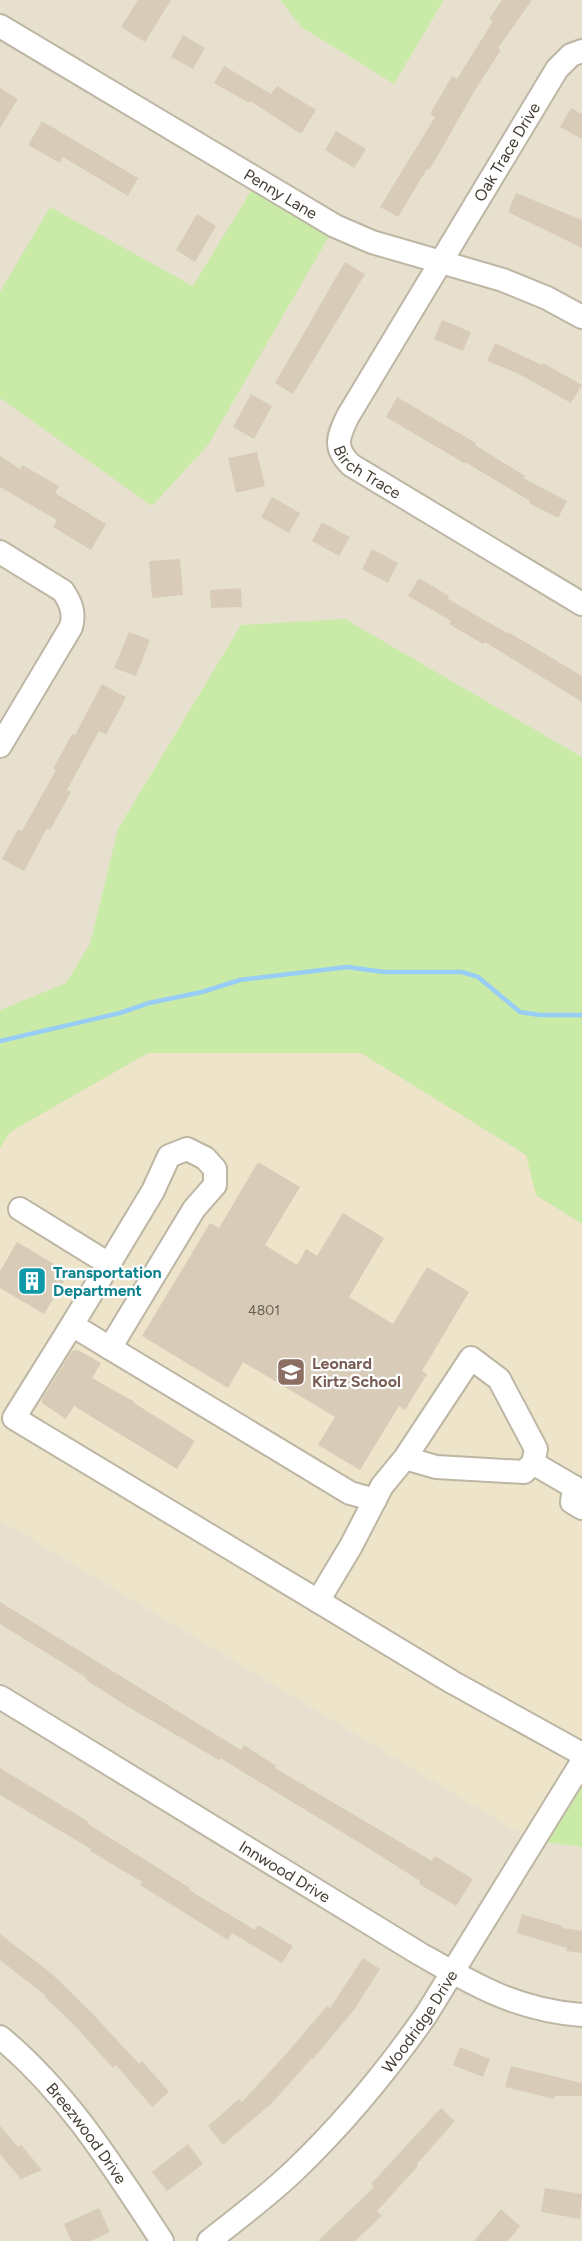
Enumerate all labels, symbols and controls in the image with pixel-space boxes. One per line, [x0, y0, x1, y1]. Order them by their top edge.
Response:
street label: Oak Trace Drive [470, 99, 544, 205]
street label: Penny Lane [241, 164, 321, 223]
street label: Birch Trace [330, 443, 405, 503]
place label: Transportation Department [53, 1263, 162, 1300]
building icon: Transportation Department [16, 1265, 48, 1297]
house number: 4801 [248, 1302, 280, 1319]
place label: Leonard Kirtz School [312, 1354, 401, 1391]
school or university icon: Leonard Kirtz School [275, 1356, 307, 1388]
street label: Innwood Drive [236, 1836, 334, 1907]
street label: Woodridge Drive [377, 1966, 461, 2076]
street label: Breezwood Drive [43, 2079, 131, 2188]

